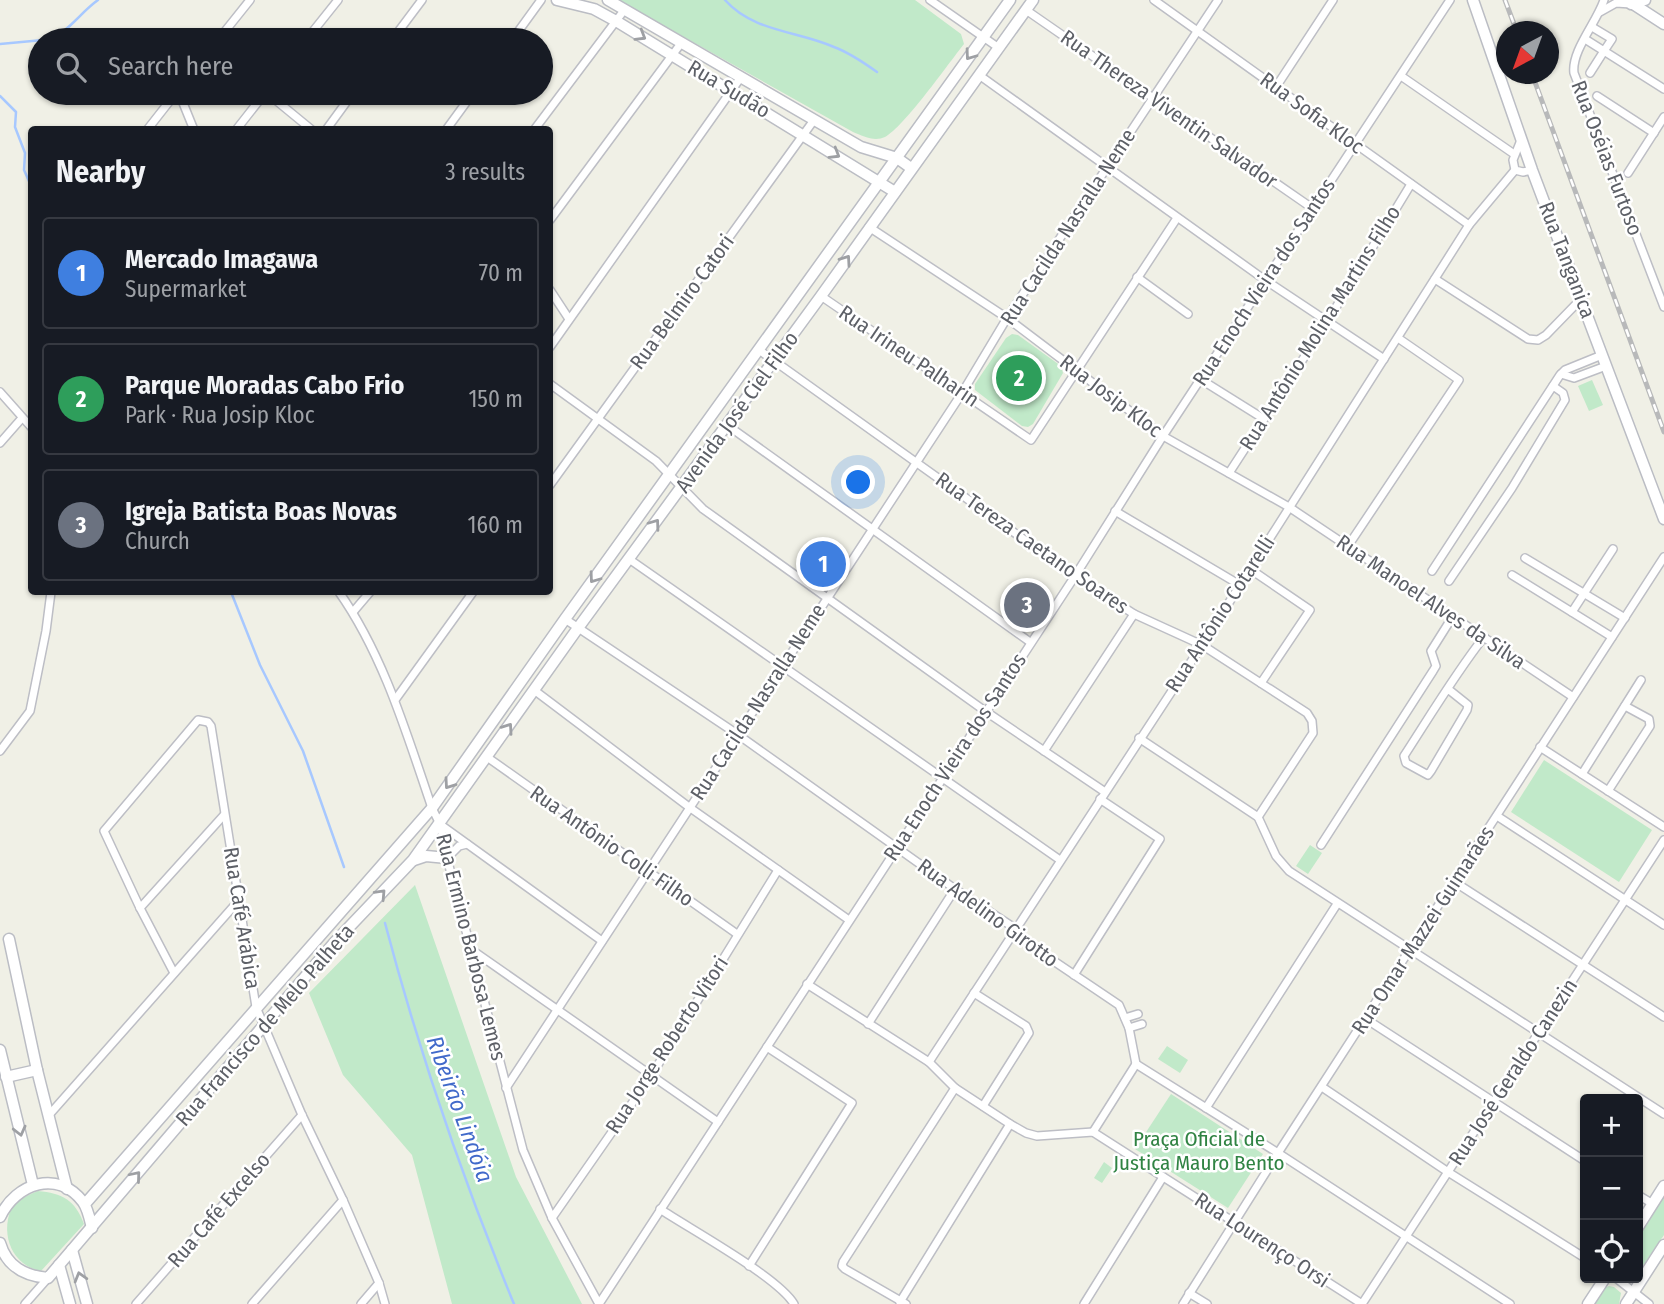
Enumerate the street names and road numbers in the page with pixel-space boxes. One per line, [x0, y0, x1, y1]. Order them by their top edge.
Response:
street label: Rua Thereza Viventin Salvador [1056, 24, 1283, 194]
street label: Rua Sudão [683, 54, 775, 124]
street label: Rua Sofia Kloc [1255, 67, 1369, 159]
street label: Rua Oséias Furtoso [1565, 77, 1649, 239]
street label: Rua Cacilda Nasralla Neme [995, 124, 1141, 330]
street label: Rua Enoch Vieira dos Santos [1187, 173, 1341, 391]
street label: Rua Tanganica [1533, 198, 1601, 322]
street label: Rua Antônio Molina Martins Filho [1234, 201, 1406, 455]
street label: Rua Belmiro Catori [624, 230, 740, 374]
street label: Rua Irineu Palharin [834, 299, 984, 413]
street label: Avenida José Ciel Filho [670, 326, 804, 498]
street label: Rua Josip Kloc [1055, 349, 1167, 443]
street label: Rua Tereza Caetano Soares [930, 466, 1134, 620]
street label: Rua Manoel Alves da Silva [1331, 529, 1531, 675]
street label: Rua Antônio Cotarelli [1160, 531, 1280, 697]
street label: Rua Cacilda Nasralla Neme [685, 599, 831, 805]
street label: Rua Enoch Vieira dos Santos [878, 648, 1032, 866]
street label: Rua Antônio Colli Filho [525, 780, 699, 912]
street label: Rua Omar Mazzei Guimarães [1346, 821, 1500, 1039]
street label: Rua Ermino Barbosa Lemes [430, 831, 512, 1063]
street label: Rua Café Arábica [218, 845, 266, 991]
street label: Rua Adelino Girotto [912, 853, 1064, 973]
street label: Rua Francisco de Melo Palheta [170, 919, 360, 1131]
street label: Rua Jorge Roberto Vitori [600, 951, 734, 1139]
street label: Rua José Geraldo Canezin [1443, 974, 1583, 1170]
street label: Rua Café Excelso [162, 1147, 276, 1273]
street label: Rua Lourenço Orsi [1190, 1187, 1334, 1293]

